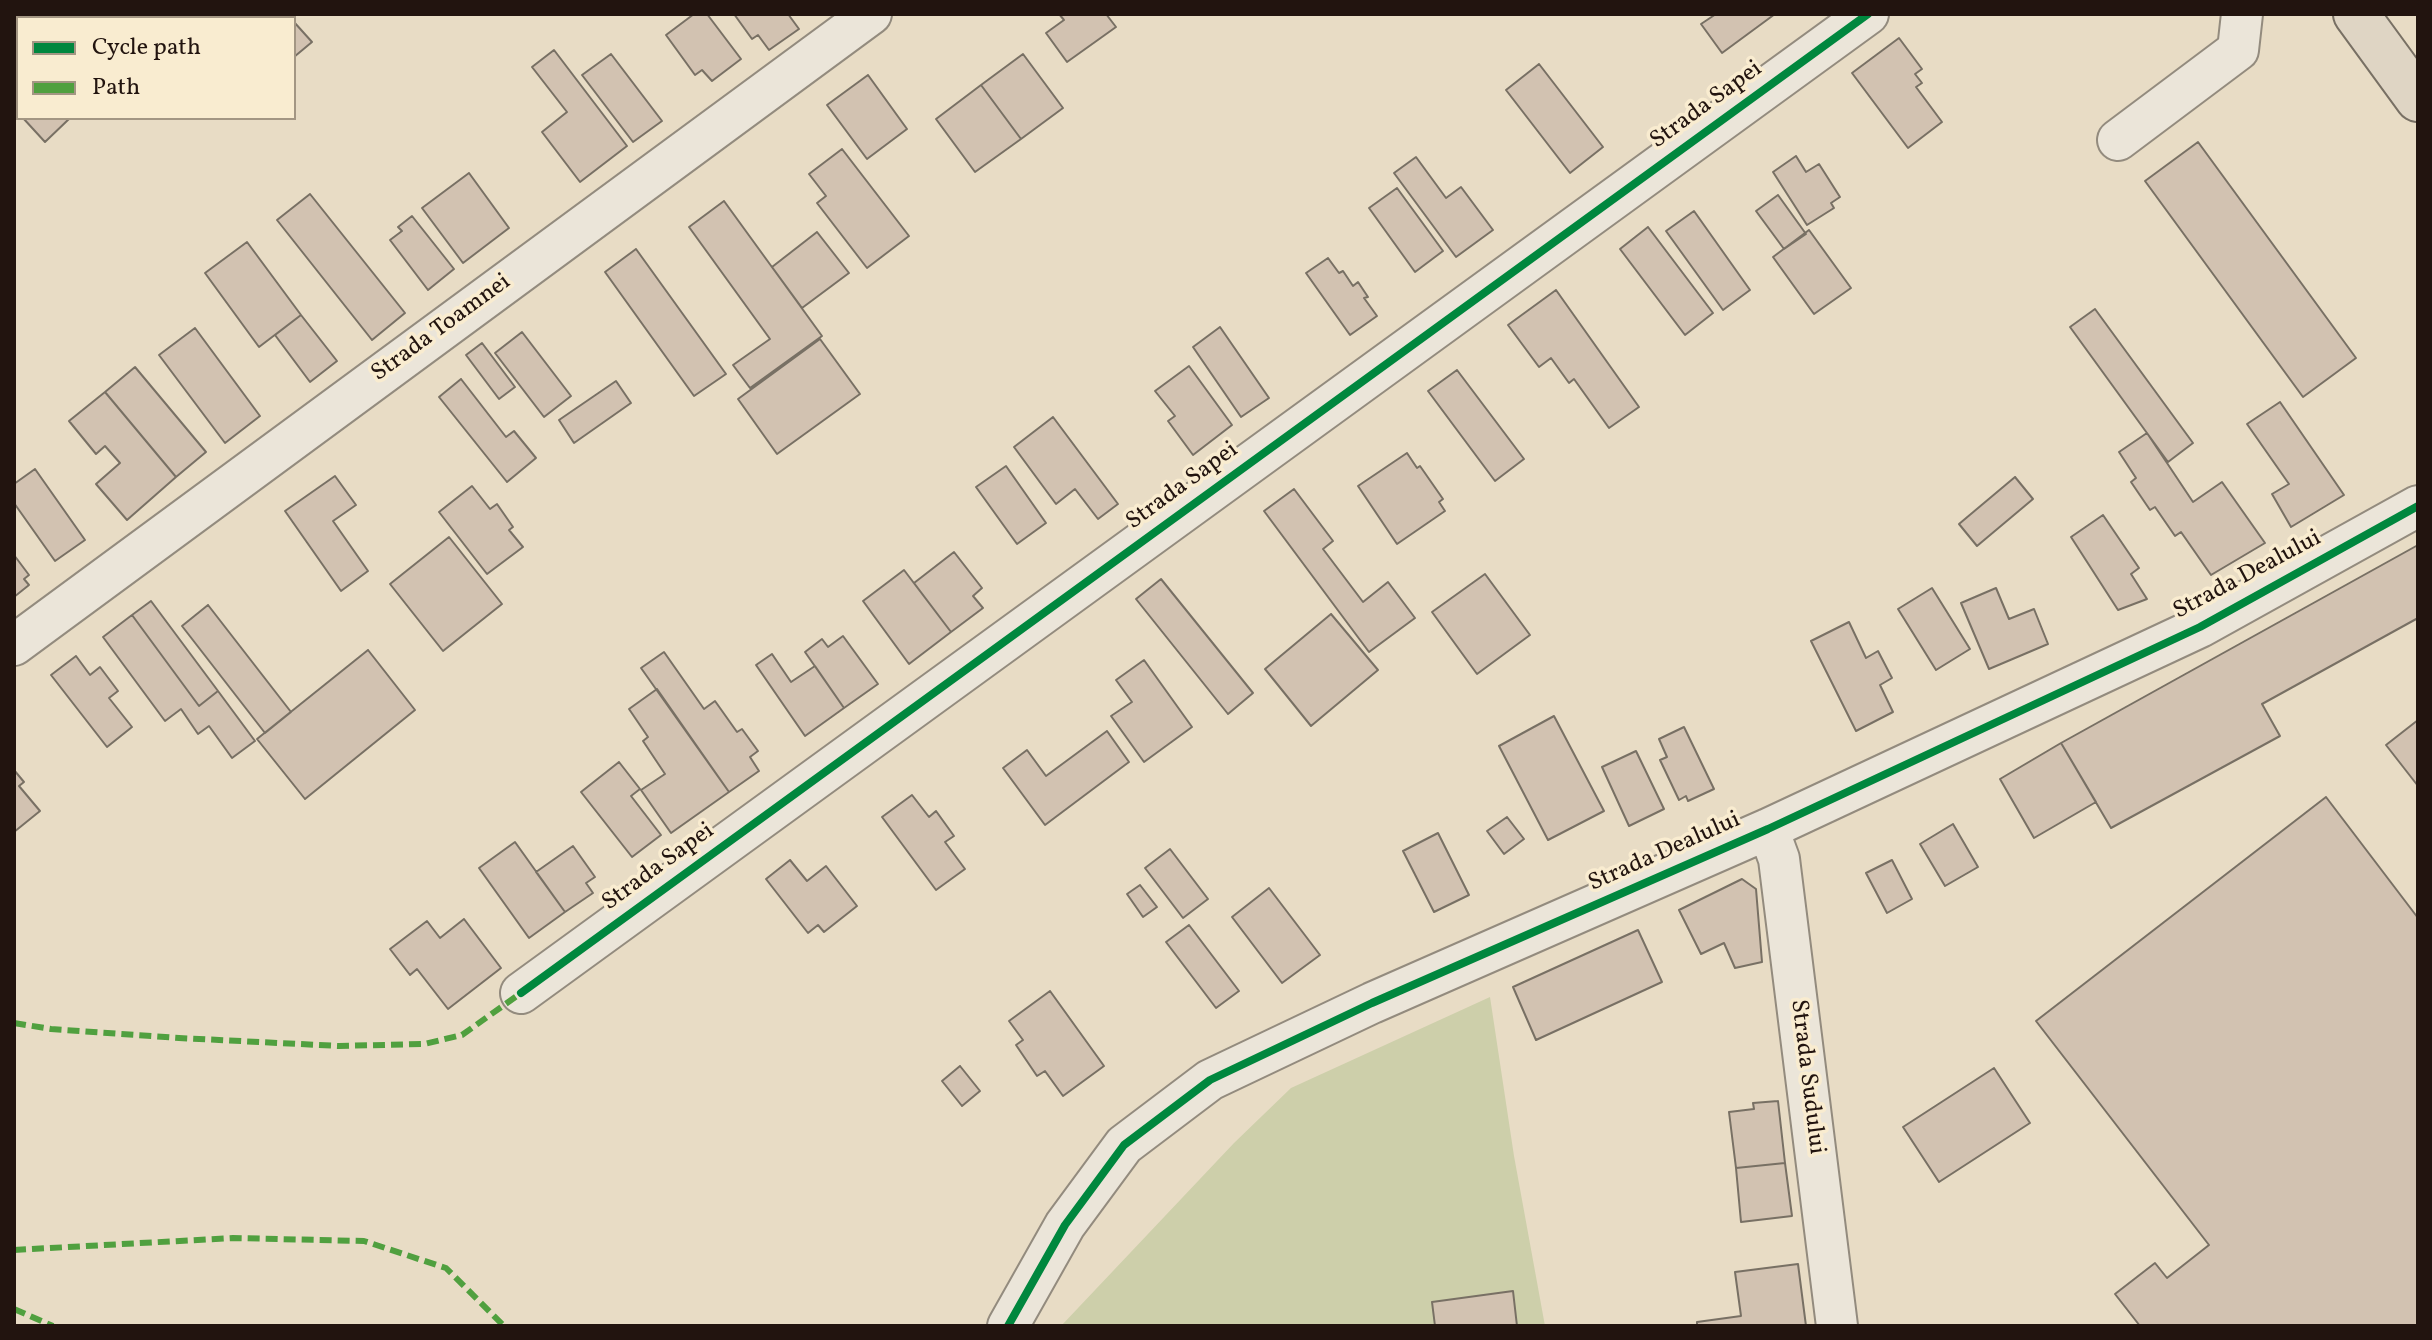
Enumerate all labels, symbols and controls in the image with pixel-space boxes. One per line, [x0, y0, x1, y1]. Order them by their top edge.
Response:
legend [16, 16, 296, 120]
text: Cycle path [92, 31, 201, 65]
street label: Strada Sapei [1645, 56, 1769, 156]
text: Path [92, 71, 140, 105]
street label: Strada Toamnei [367, 269, 517, 389]
street label: Strada Sapei [1121, 437, 1245, 537]
street label: Strada Dealului [2169, 525, 2327, 627]
street label: Strada Dealului [1584, 807, 1746, 899]
street label: Strada Sapei [597, 818, 721, 918]
street label: Strada Sudului [1782, 998, 1830, 1156]

